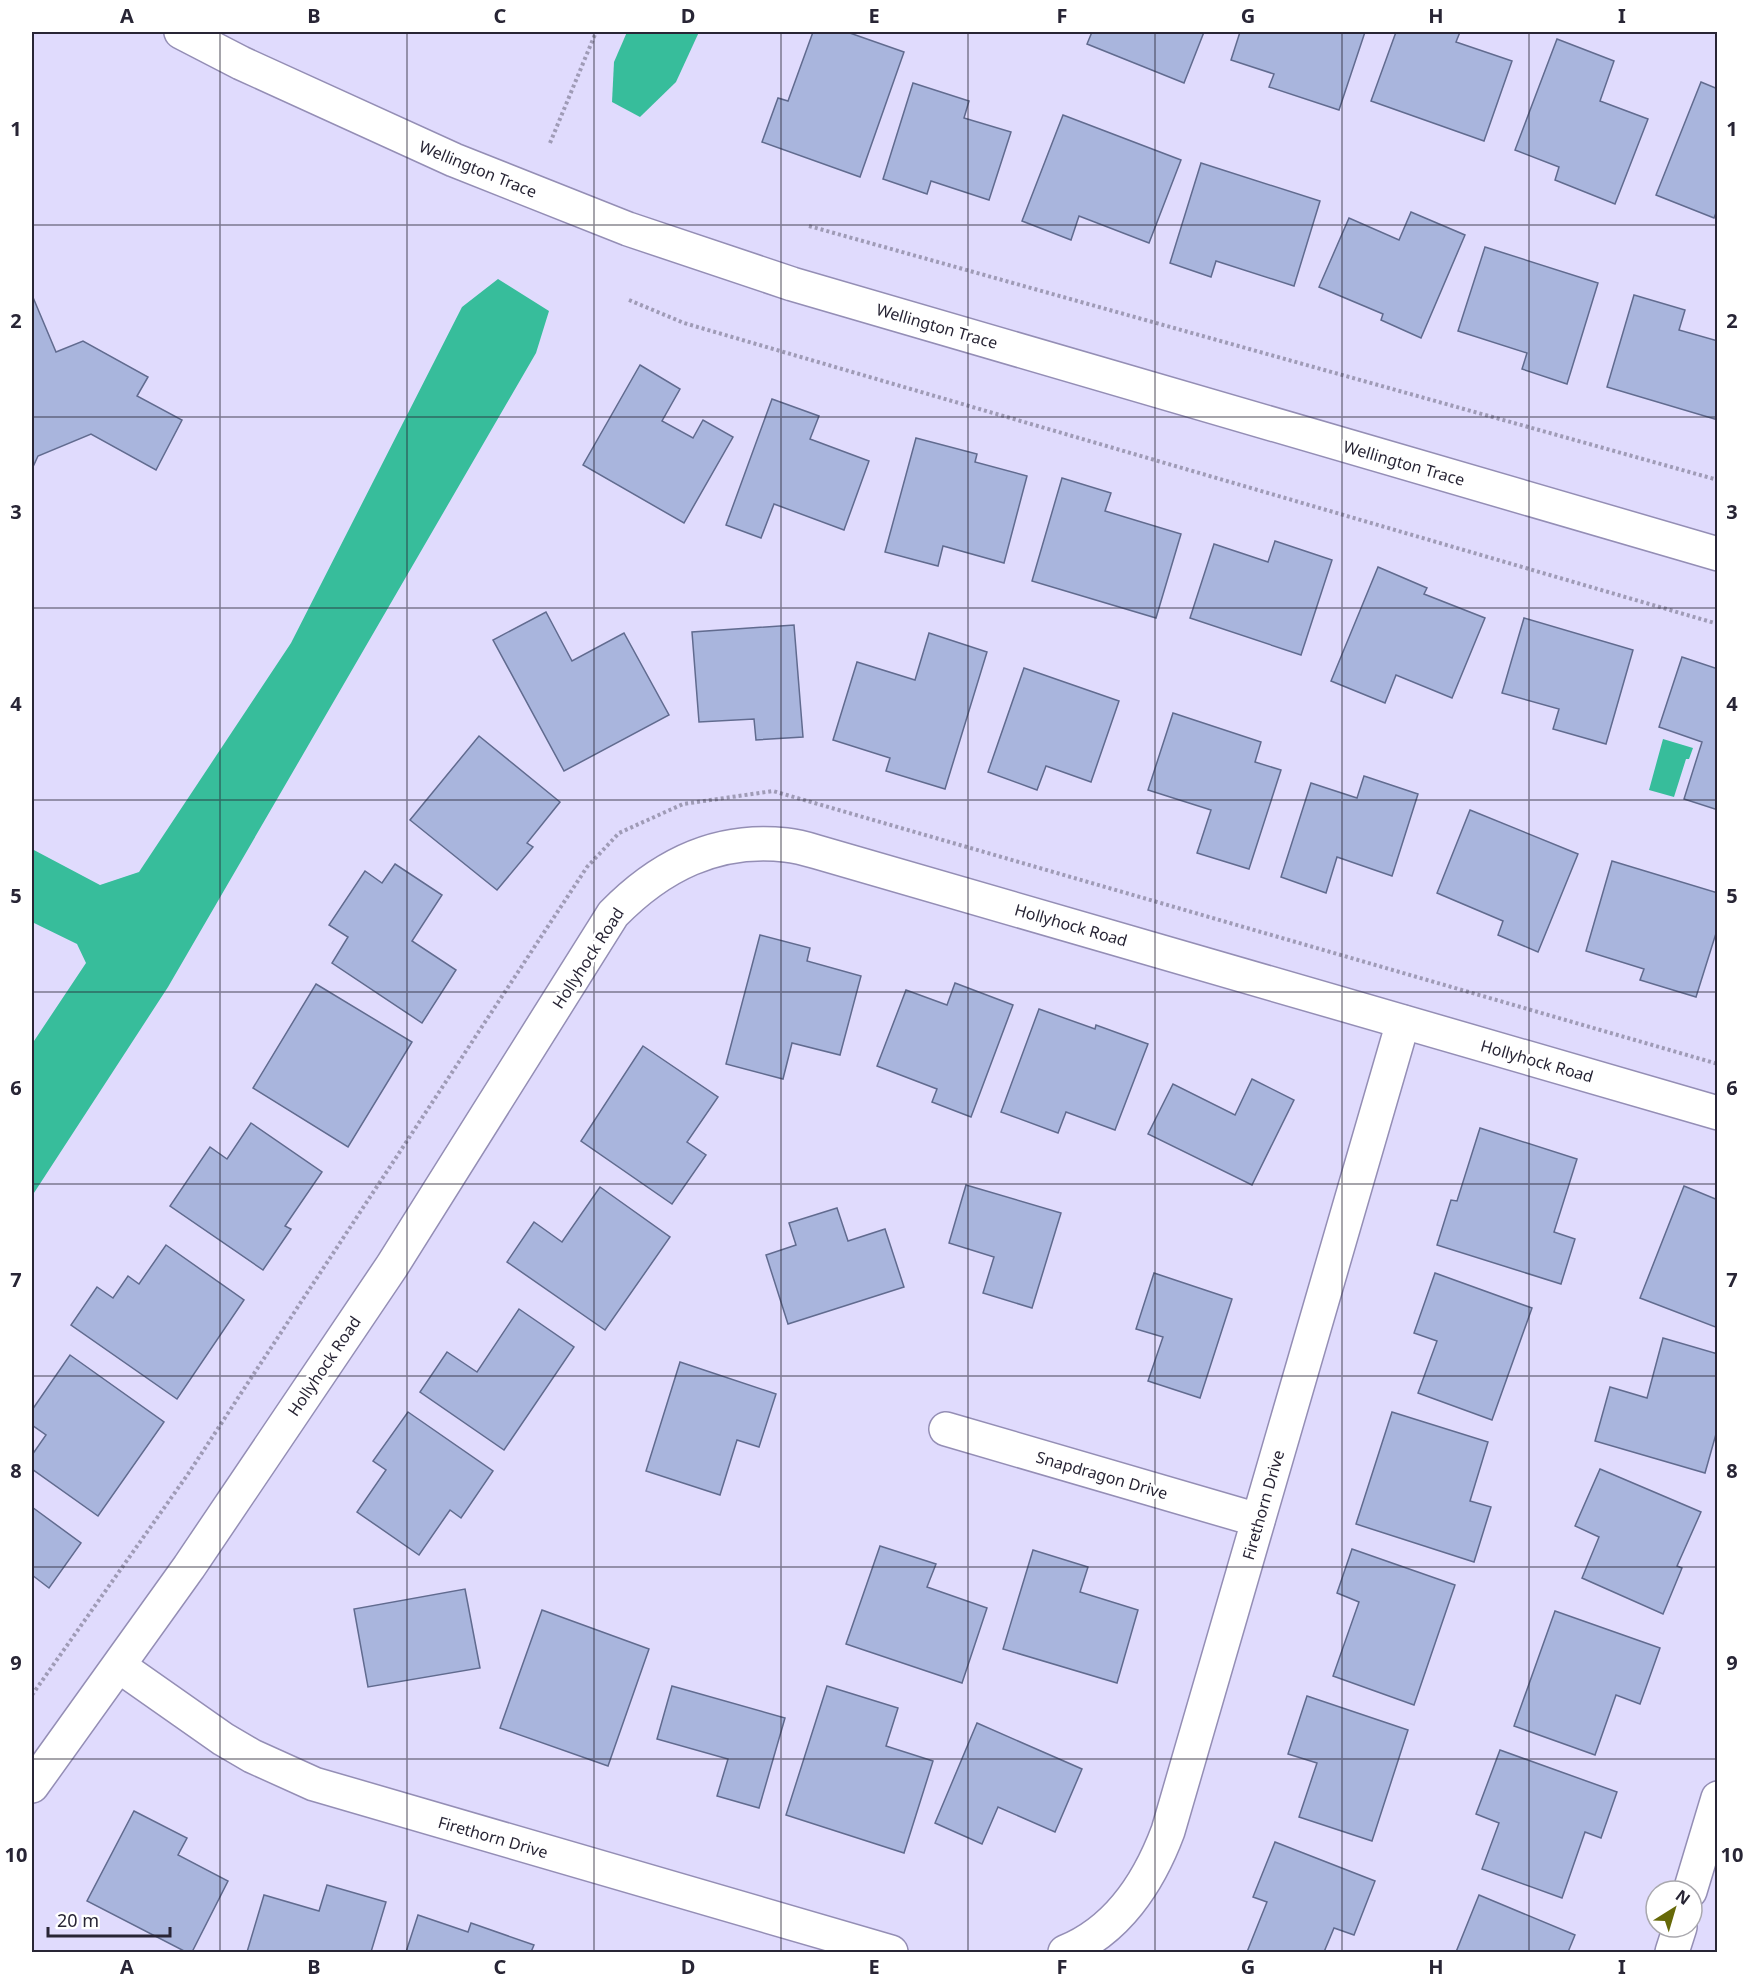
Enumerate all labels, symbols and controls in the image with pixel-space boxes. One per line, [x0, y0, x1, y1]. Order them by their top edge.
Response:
text: A [120, 2, 134, 29]
text: B [307, 2, 321, 29]
text: C [494, 2, 507, 29]
text: D [681, 2, 695, 29]
text: E [868, 2, 880, 29]
text: F [1057, 2, 1067, 29]
text: G [1241, 2, 1255, 29]
text: H [1428, 2, 1444, 29]
text: I [1618, 2, 1626, 29]
text: 1 [10, 115, 22, 142]
text: 1 [1726, 115, 1738, 142]
street label: Wellington Trace [416, 135, 540, 203]
street label: Wellington Trace [874, 298, 1000, 354]
text: 2 [10, 307, 22, 334]
text: 2 [1726, 307, 1738, 334]
street label: Wellington Trace [1341, 435, 1467, 491]
text: 3 [10, 498, 22, 525]
text: 3 [1726, 498, 1738, 525]
text: 4 [10, 690, 22, 717]
text: 4 [1726, 690, 1738, 717]
text: 5 [10, 882, 22, 909]
text: 5 [1726, 882, 1738, 909]
street label: Hollyhock Road [1012, 898, 1130, 952]
street label: Hollyhock Road [547, 903, 629, 1013]
street label: Hollyhock Road [1478, 1034, 1596, 1088]
text: 6 [10, 1074, 22, 1101]
text: 6 [1726, 1074, 1738, 1101]
text: 7 [10, 1266, 22, 1293]
text: 7 [1726, 1266, 1738, 1293]
street label: Hollyhock Road [282, 1312, 366, 1420]
street label: Snapdragon Drive [1034, 1446, 1170, 1504]
street label: Firethorn Drive [1237, 1448, 1289, 1562]
text: 8 [10, 1457, 22, 1484]
text: 8 [1726, 1457, 1738, 1484]
text: 9 [10, 1649, 22, 1676]
text: 9 [1726, 1649, 1738, 1676]
street label: Firethorn Drive [436, 1811, 550, 1863]
text: 10 [5, 1841, 27, 1868]
text: 10 [1721, 1841, 1743, 1868]
north arrow [1644, 1879, 1704, 1939]
text: N [1671, 1884, 1695, 1910]
scale bar [48, 1900, 170, 1938]
text: 20 m [57, 1908, 99, 1932]
text: A [120, 1953, 134, 1980]
text: B [307, 1953, 321, 1980]
text: C [494, 1953, 507, 1980]
text: D [681, 1953, 695, 1980]
text: E [868, 1953, 880, 1980]
text: F [1057, 1953, 1067, 1980]
text: G [1241, 1953, 1255, 1980]
text: H [1428, 1953, 1444, 1980]
text: I [1618, 1953, 1626, 1980]

